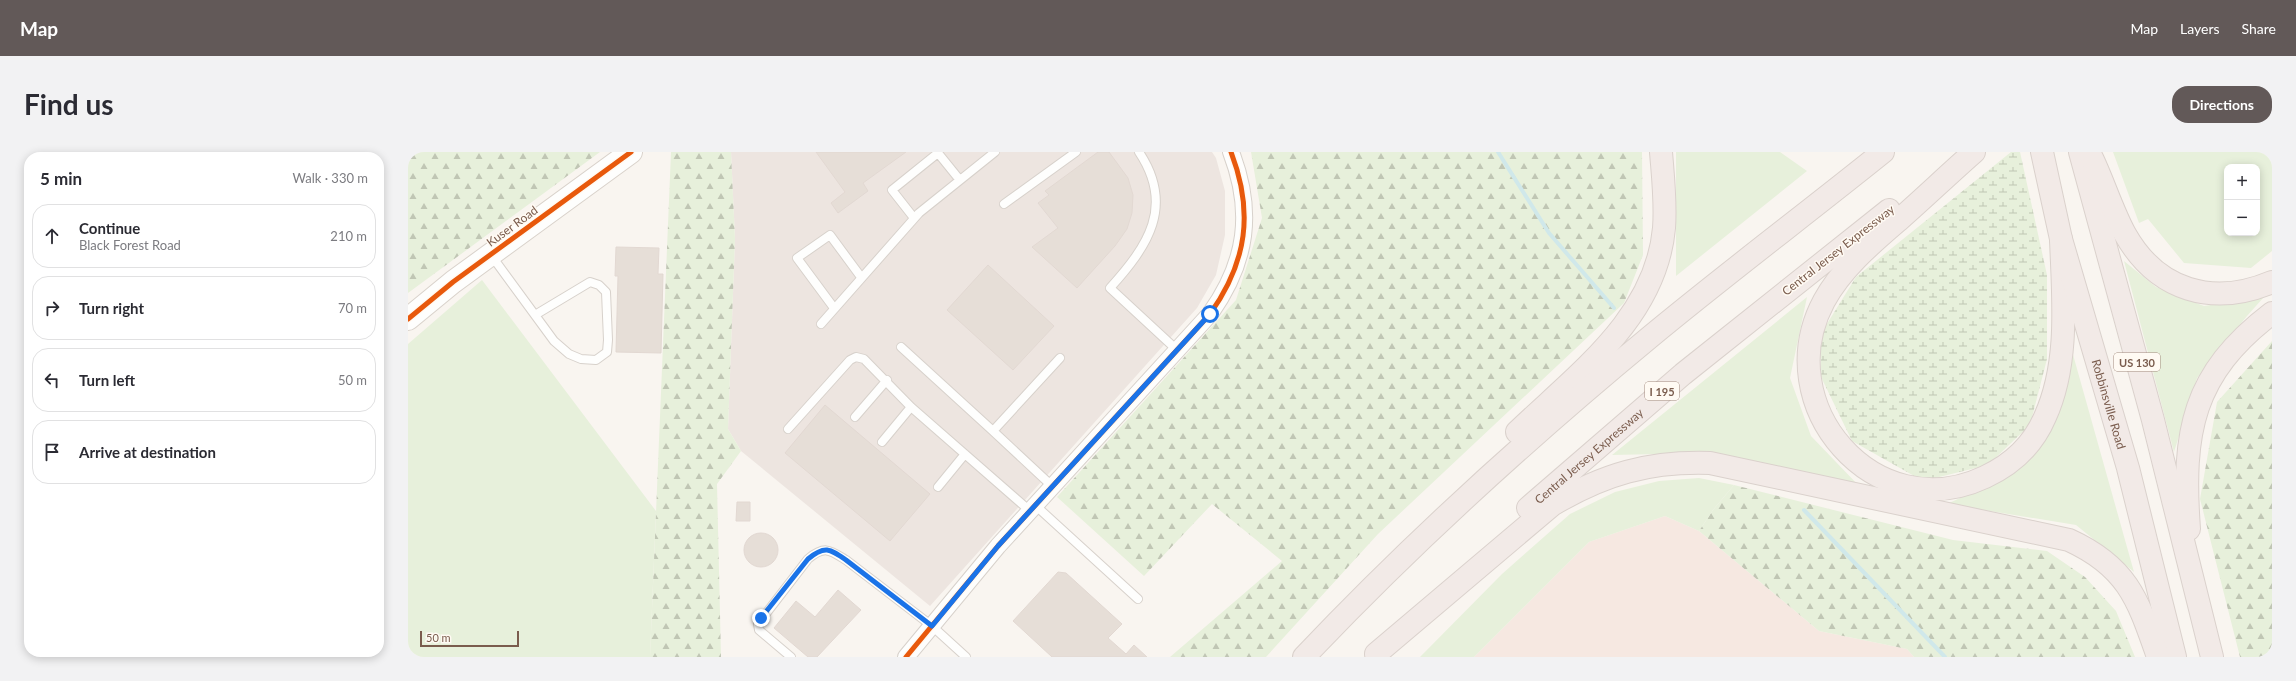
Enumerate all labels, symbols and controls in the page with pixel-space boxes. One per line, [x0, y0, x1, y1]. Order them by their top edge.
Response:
text: Map [20, 17, 58, 40]
text: Map [2130, 20, 2158, 37]
text: Layers [2180, 20, 2220, 37]
text: Share [2242, 20, 2276, 37]
button: Directions [2172, 86, 2272, 123]
text: Find us [24, 87, 114, 121]
map controls [2224, 164, 2260, 236]
button: + [2224, 164, 2260, 200]
text: 5 min [40, 168, 82, 189]
text: Walk · 330 m [292, 170, 368, 186]
button: − [2224, 200, 2260, 236]
street label: Central Jersey Expressway [1779, 201, 1898, 299]
street label: Kuser Road [483, 202, 541, 250]
text: Continue [79, 219, 140, 237]
icon: ahead [41, 225, 63, 247]
text: 210 m [330, 228, 367, 244]
text: Black Forest Road [79, 237, 181, 253]
icon: right [41, 297, 63, 319]
text: Turn right [79, 299, 144, 317]
text: 70 m [338, 300, 367, 316]
route start [1201, 305, 1219, 323]
road number: US 130 [2114, 353, 2160, 371]
street label: Robbinsville Road [2089, 357, 2130, 451]
icon: left [41, 369, 63, 391]
text: Turn left [79, 371, 135, 389]
text: 50 m [338, 372, 367, 388]
road number: I 195 [1645, 382, 1679, 400]
street label: Central Jersey Expressway [1531, 404, 1647, 507]
icon: arrive [41, 441, 63, 463]
text: Arrive at destination [79, 443, 216, 461]
route end [752, 609, 770, 627]
scale bar [420, 629, 519, 648]
text: 50 m [426, 631, 451, 644]

